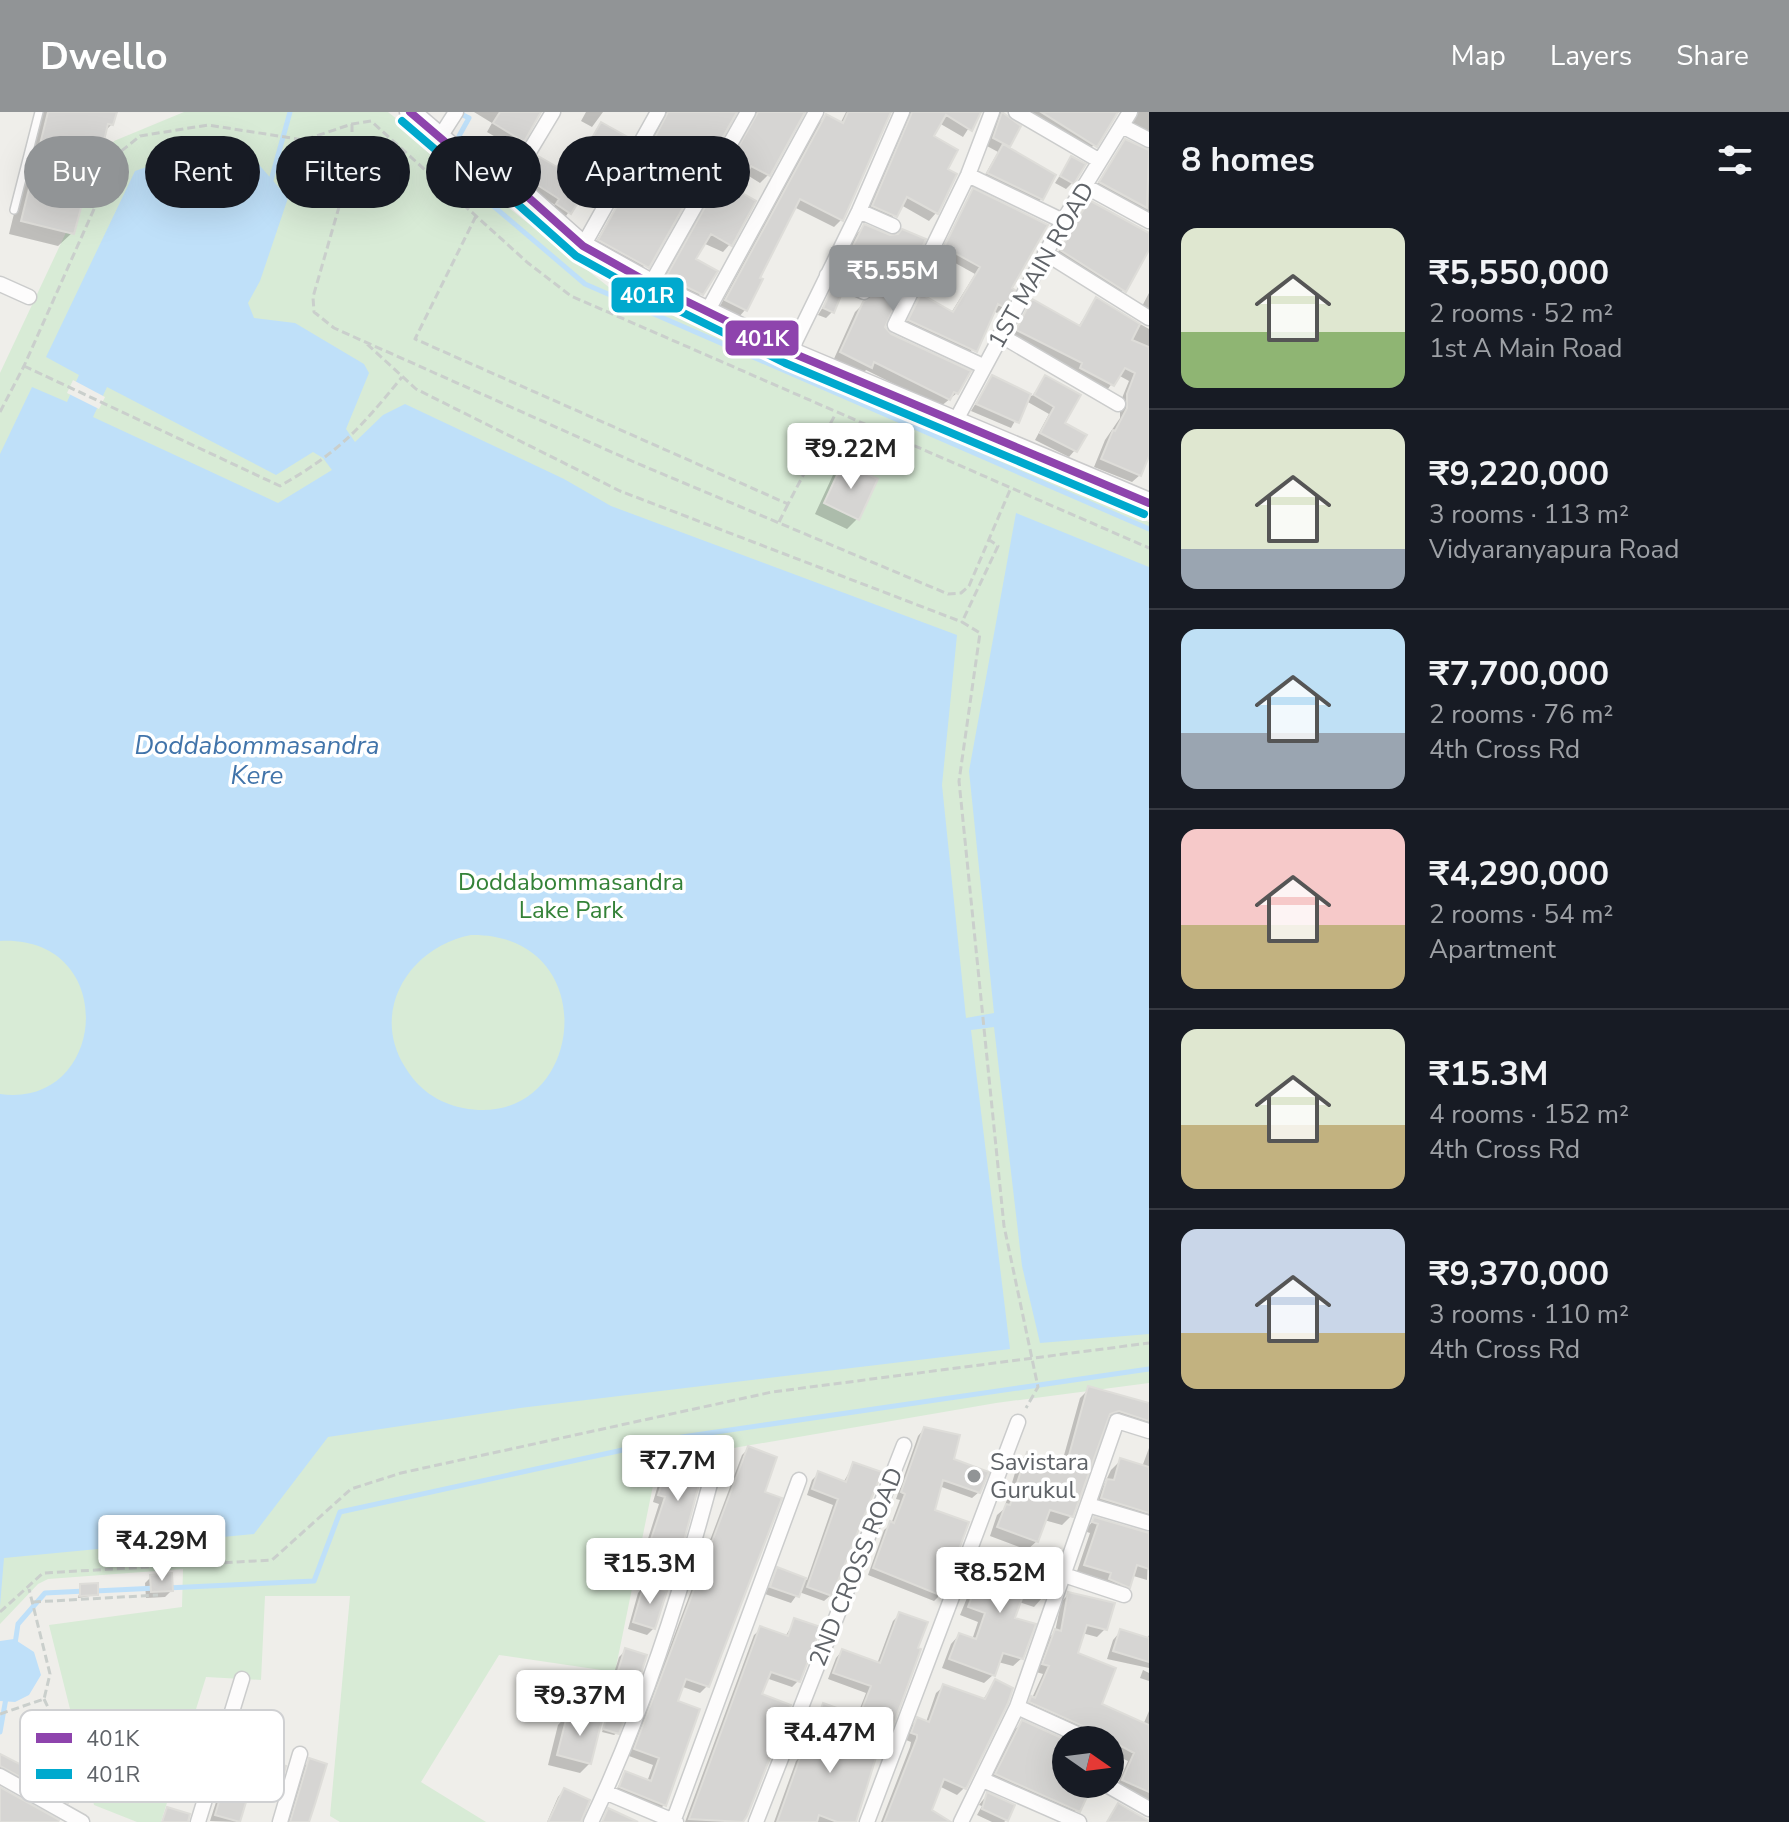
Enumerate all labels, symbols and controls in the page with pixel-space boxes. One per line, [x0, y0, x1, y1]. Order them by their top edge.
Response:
text: Dwello [40, 31, 168, 82]
text: Map [1451, 37, 1506, 75]
text: Layers [1550, 37, 1632, 75]
text: Share [1676, 37, 1749, 75]
chip: Buy [24, 136, 129, 208]
chip: Rent [145, 136, 260, 208]
chip: Filters [276, 136, 410, 208]
chip: New [426, 136, 541, 208]
chip: Apartment [557, 136, 750, 208]
text: 8 homes [1181, 137, 1315, 183]
icon: filters [1713, 138, 1757, 182]
street label: 1ST MAIN ROAD [980, 176, 1102, 354]
pin: ₹5.55M [828, 245, 958, 313]
text: ₹5,550,000 [1429, 250, 1609, 296]
text: ₹5.55M [847, 253, 939, 288]
icon: home [1245, 260, 1341, 356]
line badge: 401R [610, 276, 685, 314]
text: 401R [620, 281, 674, 311]
text: 2 rooms · 52 m² [1429, 296, 1613, 331]
line badge: 401K [724, 319, 800, 357]
text: 401K [735, 324, 790, 354]
text: 1st A Main Road [1429, 331, 1622, 366]
pin: ₹9.22M [786, 423, 916, 491]
text: ₹9.22M [805, 431, 897, 466]
text: ₹9,220,000 [1429, 451, 1609, 497]
icon: home [1245, 461, 1341, 557]
text: 3 rooms · 113 m² [1429, 497, 1629, 532]
text: Vidyaranyapura Road [1429, 532, 1679, 567]
text: ₹7,700,000 [1429, 651, 1609, 697]
icon: home [1245, 661, 1341, 757]
text: 2 rooms · 76 m² [1429, 697, 1613, 732]
water label: Doddabommasandra Kere [135, 728, 379, 793]
text: 4th Cross Rd [1429, 732, 1580, 767]
text: ₹4,290,000 [1429, 851, 1609, 897]
icon: home [1245, 861, 1341, 957]
park label: Doddabommasandra Lake Park [458, 866, 684, 926]
text: 2 rooms · 54 m² [1429, 897, 1613, 932]
text: Apartment [1429, 932, 1556, 967]
text: ₹15.3M [1429, 1051, 1549, 1097]
icon: home [1245, 1061, 1341, 1157]
text: 4 rooms · 152 m² [1429, 1097, 1629, 1132]
text: 4th Cross Rd [1429, 1132, 1580, 1167]
text: ₹9,370,000 [1429, 1251, 1609, 1297]
icon: home [1245, 1261, 1341, 1357]
text: 3 rooms · 110 m² [1429, 1297, 1629, 1332]
text: 4th Cross Rd [1429, 1332, 1580, 1367]
pin: ₹7.7M [622, 1435, 734, 1503]
text: ₹7.7M [640, 1443, 716, 1478]
place label: Savistara Gurukul [990, 1446, 1089, 1506]
street label: 2ND CROSS ROAD [802, 1463, 910, 1671]
marker: Savistara Gurukul [965, 1467, 983, 1485]
pin: ₹4.29M [97, 1515, 227, 1583]
text: ₹4.29M [116, 1523, 208, 1558]
pin: ₹15.3M [585, 1538, 715, 1606]
text: ₹15.3M [604, 1546, 696, 1581]
pin: ₹8.52M [935, 1547, 1065, 1615]
text: ₹8.52M [954, 1555, 1046, 1590]
pin: ₹9.37M [515, 1670, 645, 1738]
text: ₹9.37M [534, 1678, 626, 1713]
pin: ₹4.47M [765, 1707, 895, 1775]
legend [20, 1710, 284, 1802]
text: ₹4.47M [784, 1715, 876, 1750]
text: 401K [86, 1724, 141, 1754]
north arrow [1052, 1726, 1124, 1798]
map controls [1052, 1726, 1124, 1798]
text: 401R [86, 1760, 141, 1790]

